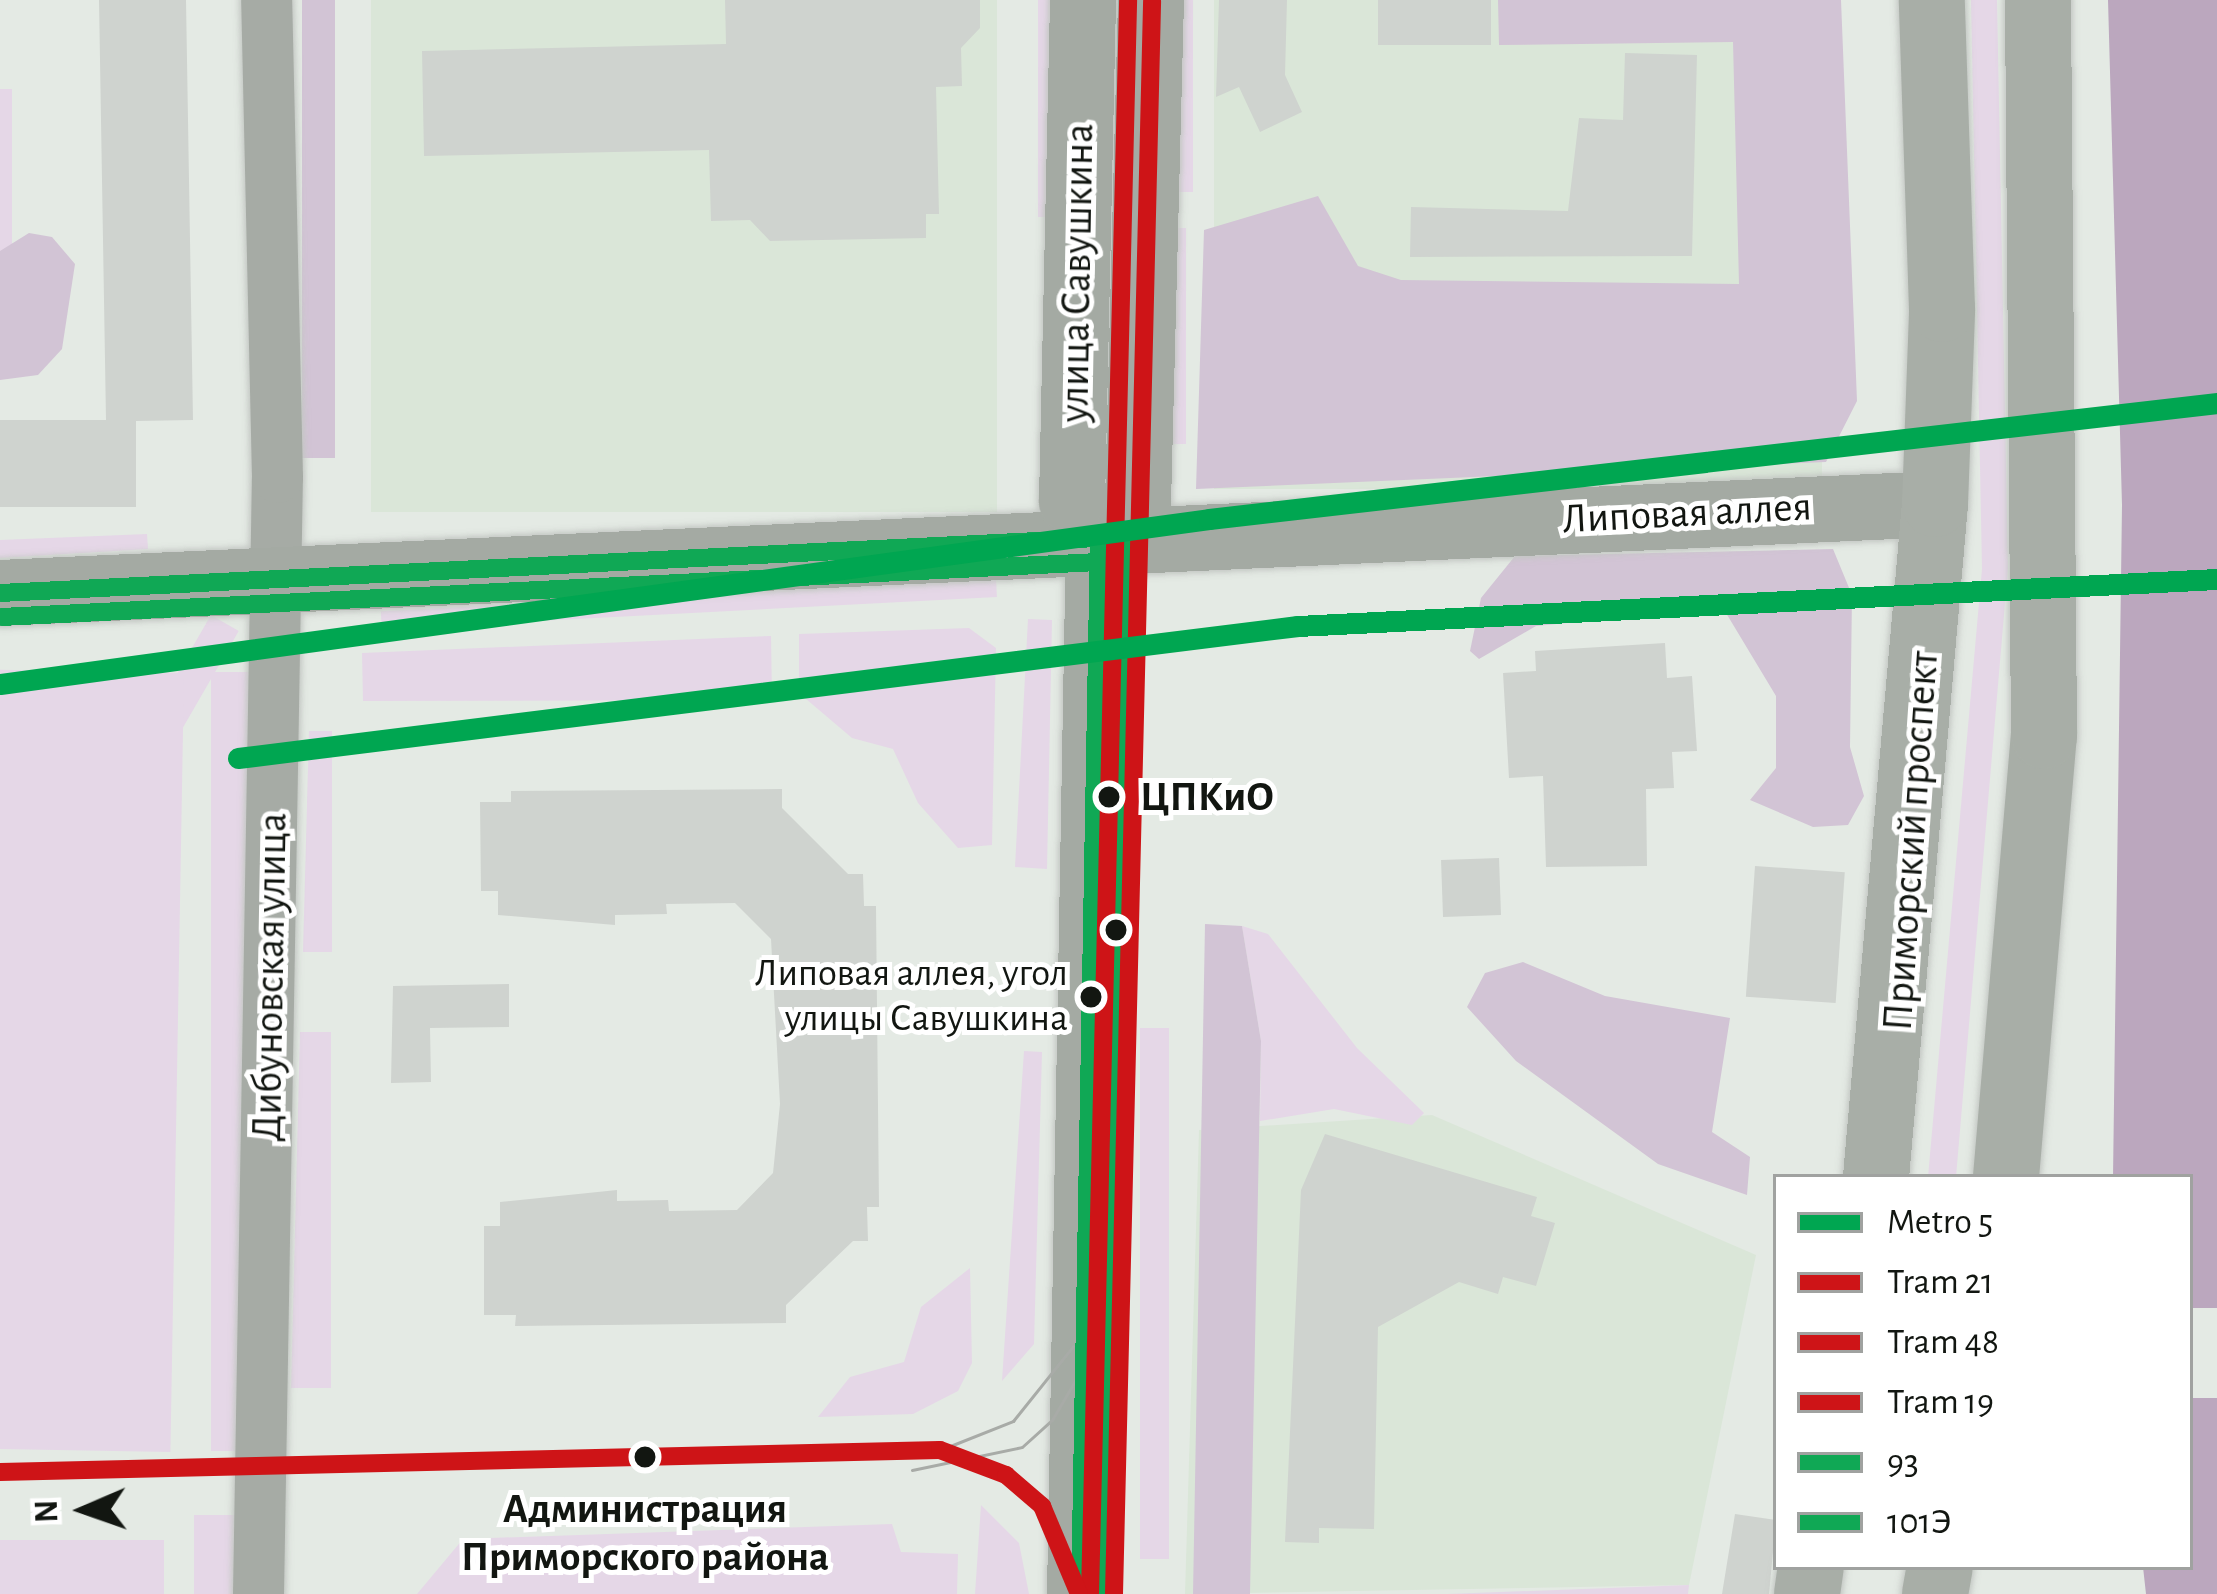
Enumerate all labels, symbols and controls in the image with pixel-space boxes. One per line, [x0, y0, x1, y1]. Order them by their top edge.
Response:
street label: улица Савушкина [1049, 123, 1105, 423]
street label: Липовая аллея [1561, 481, 1813, 545]
street label: Приморский проспект [1873, 649, 1949, 1033]
place label: ЦПКиО [1140, 772, 1274, 822]
marker: ЦПКиО [1088, 776, 1130, 818]
street label: Дибуновская улица [242, 812, 298, 1142]
unlabelled marker [1105, 919, 1127, 941]
place label: Липовая аллея, угол улицы Савушкина [755, 952, 1068, 1043]
marker: Липовая аллея, угол улицы Савушкина [1080, 986, 1102, 1008]
legend [1773, 1174, 2193, 1570]
text: Metro 5 [1887, 1204, 1993, 1240]
text: Tram 21 [1887, 1264, 1993, 1300]
text: Tram 48 [1887, 1324, 1999, 1360]
text: Tram 19 [1887, 1384, 1994, 1420]
marker: Администрация Приморского района [624, 1436, 666, 1478]
text: 93 [1887, 1444, 1919, 1480]
north arrow [24, 1450, 144, 1570]
place label: Администрация Приморского района [461, 1484, 829, 1582]
text: N [31, 1499, 64, 1523]
text: 101Э [1887, 1504, 1952, 1540]

